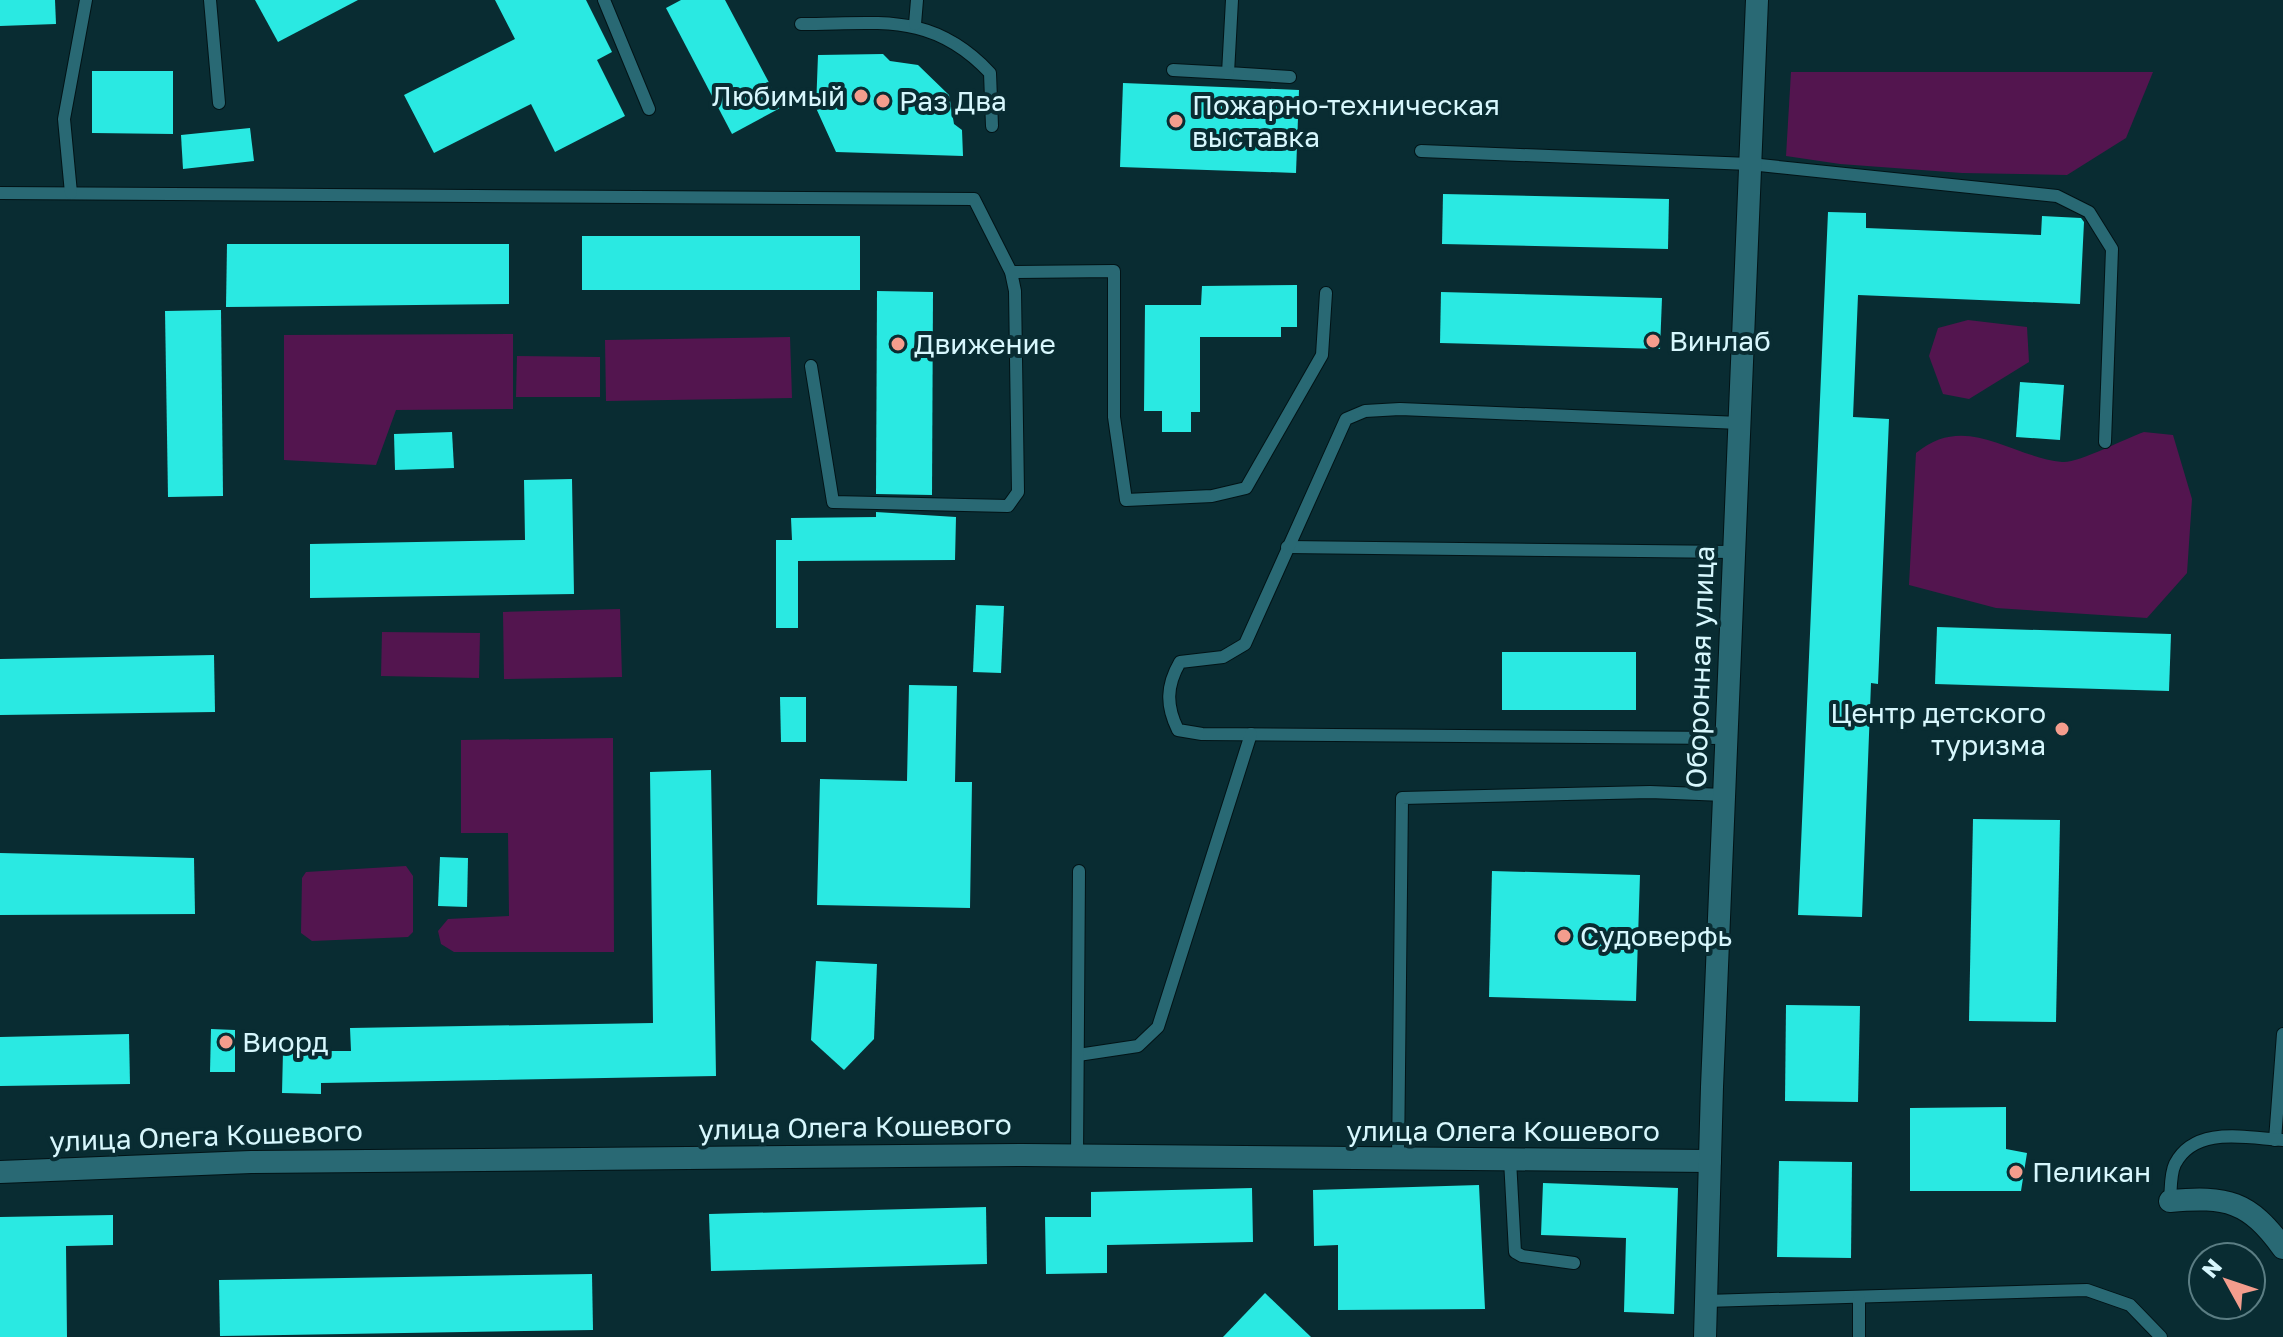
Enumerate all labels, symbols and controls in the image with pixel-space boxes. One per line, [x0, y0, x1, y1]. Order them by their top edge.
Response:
place label: Любимый [712, 79, 845, 112]
place label: Раз Два [899, 84, 1007, 117]
marker: Любимый [852, 87, 870, 105]
place label: Пожарно-техническая выставка [1192, 88, 1500, 153]
marker: Раз Два [874, 92, 892, 110]
marker: Пожарно-техническая выставка [1167, 112, 1185, 130]
place label: Винлаб [1669, 324, 1771, 357]
place label: Движение [914, 327, 1056, 360]
marker: Винлаб [1644, 332, 1662, 350]
marker: Движение [889, 335, 907, 353]
street label: Оборонная улица [1679, 545, 1720, 789]
place label: Центр детского туризма [1830, 696, 2046, 761]
marker: Центр детского туризма [2053, 720, 2071, 738]
place label: Судоверфь [1580, 919, 1732, 952]
marker: Судоверфь [1555, 927, 1573, 945]
place label: Виорд [242, 1025, 329, 1058]
marker: Виорд [217, 1033, 235, 1051]
street label: улица Олега Кошевого [698, 1107, 1012, 1146]
street label: улица Олега Кошевого [49, 1114, 363, 1157]
street label: улица Олега Кошевого [1346, 1114, 1660, 1147]
place label: Пеликан [2032, 1155, 2151, 1188]
marker: Пеликан [2007, 1163, 2025, 1181]
north arrow [2187, 1241, 2267, 1321]
text: N [2196, 1253, 2227, 1283]

